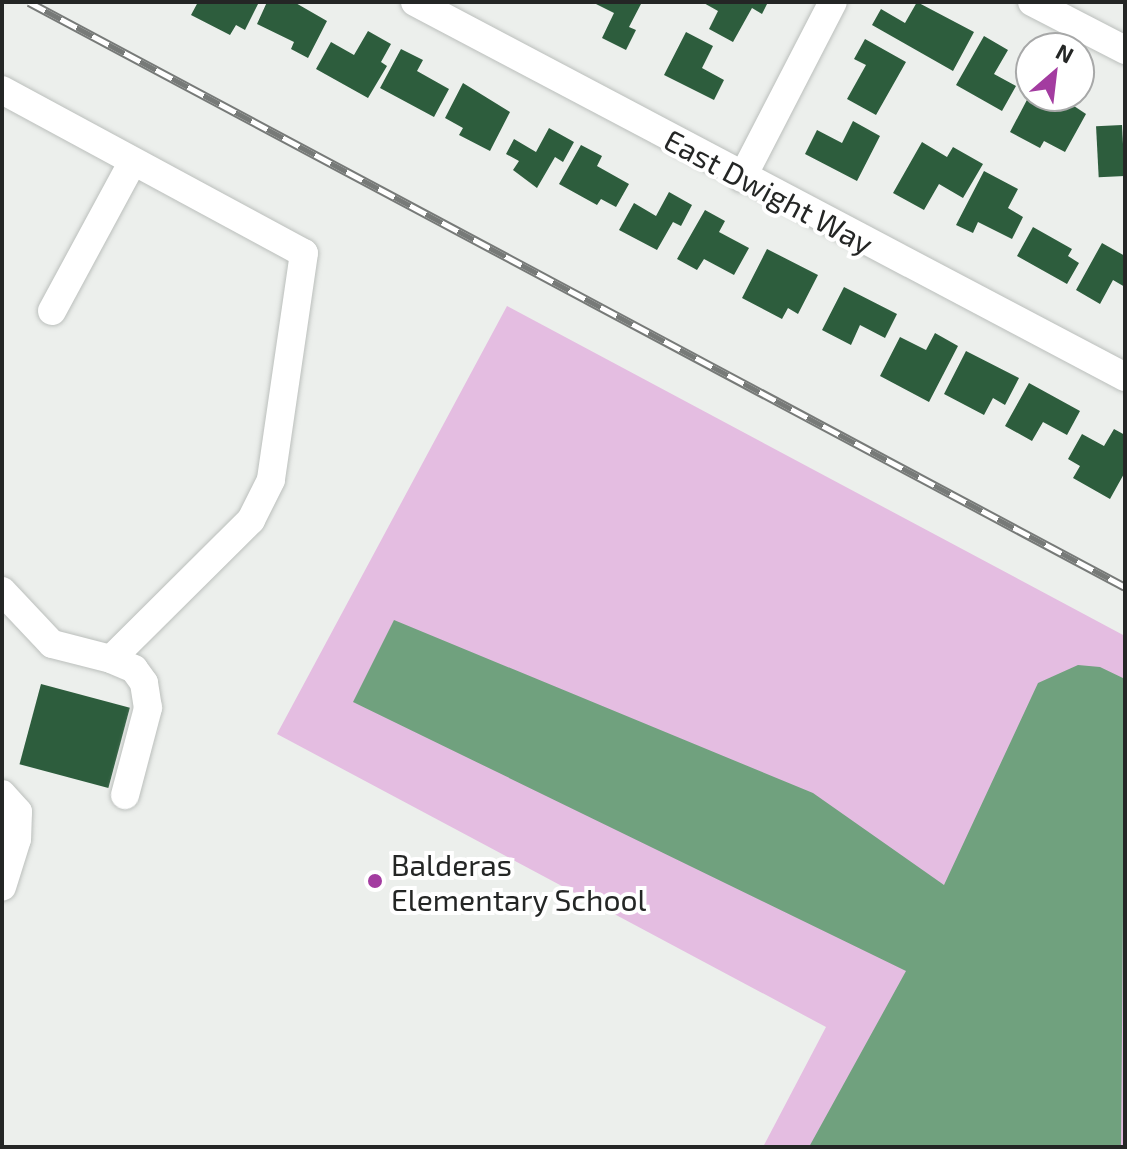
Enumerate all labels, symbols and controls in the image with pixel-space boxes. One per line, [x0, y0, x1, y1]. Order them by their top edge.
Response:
north arrow [1015, 32, 1095, 112]
text: N [1052, 37, 1078, 68]
street label: East Dwight Way [658, 121, 880, 261]
place label: Balderas Elementary School [391, 846, 647, 916]
marker: Balderas Elementary School [366, 872, 384, 890]

